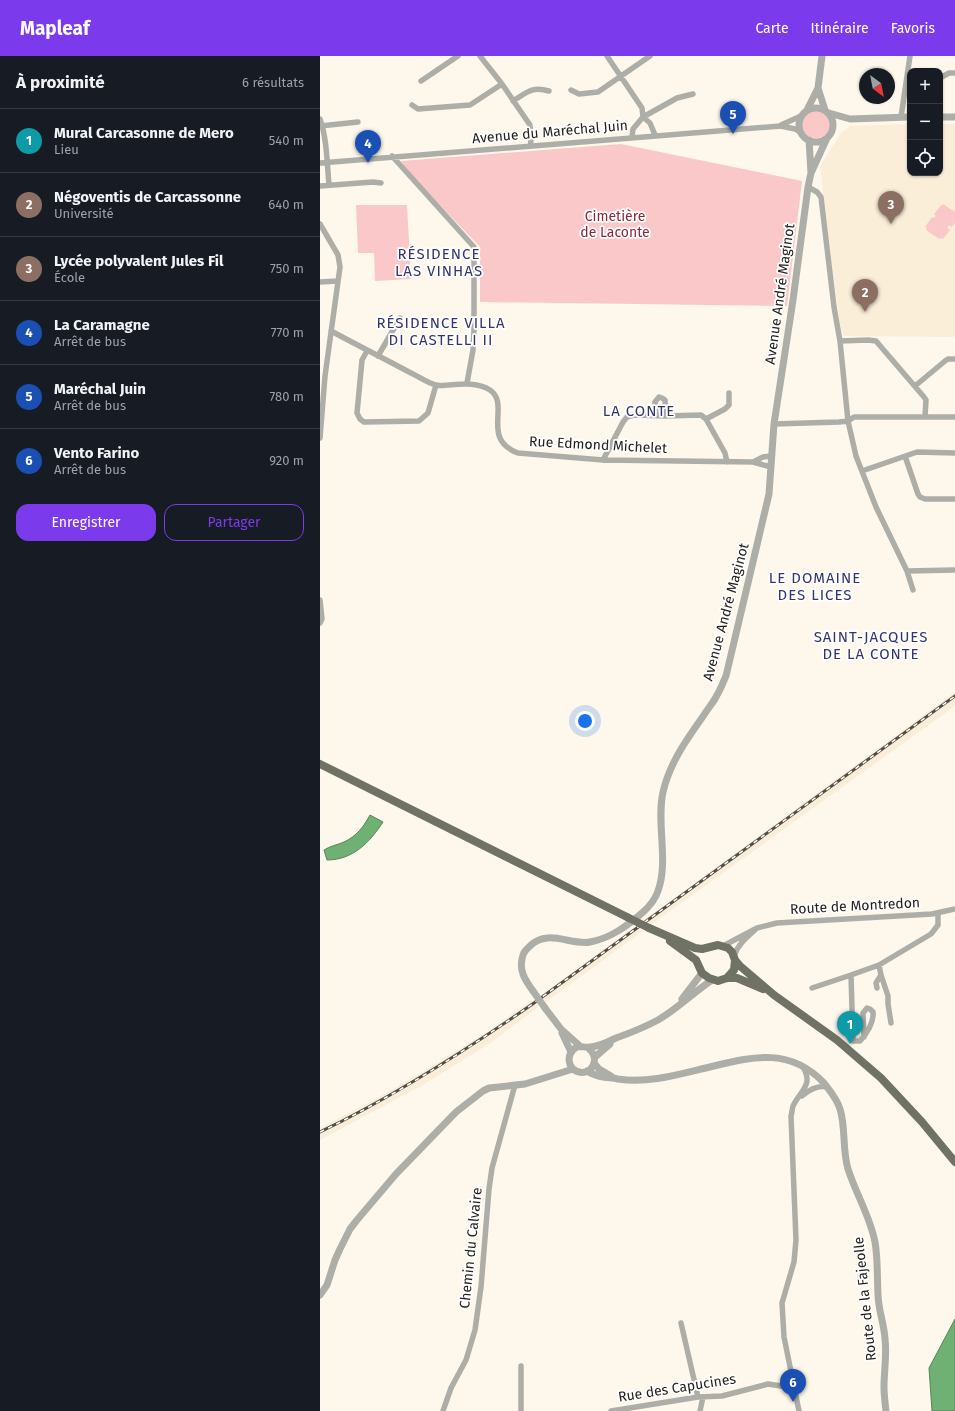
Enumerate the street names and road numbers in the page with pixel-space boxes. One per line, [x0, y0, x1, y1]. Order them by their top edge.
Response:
street label: Avenue du Maréchal Juin [471, 117, 629, 147]
street label: Avenue André Maginot [762, 222, 798, 366]
street label: Rue Edmond Michelet [529, 433, 668, 457]
street label: Avenue André Maginot [699, 540, 753, 683]
street label: Route de Montredon [790, 894, 920, 918]
street label: Chemin du Calvaire [456, 1187, 486, 1309]
street label: Route de la Fajeolle [850, 1236, 880, 1362]
street label: Rue des Capucines [617, 1370, 738, 1406]

